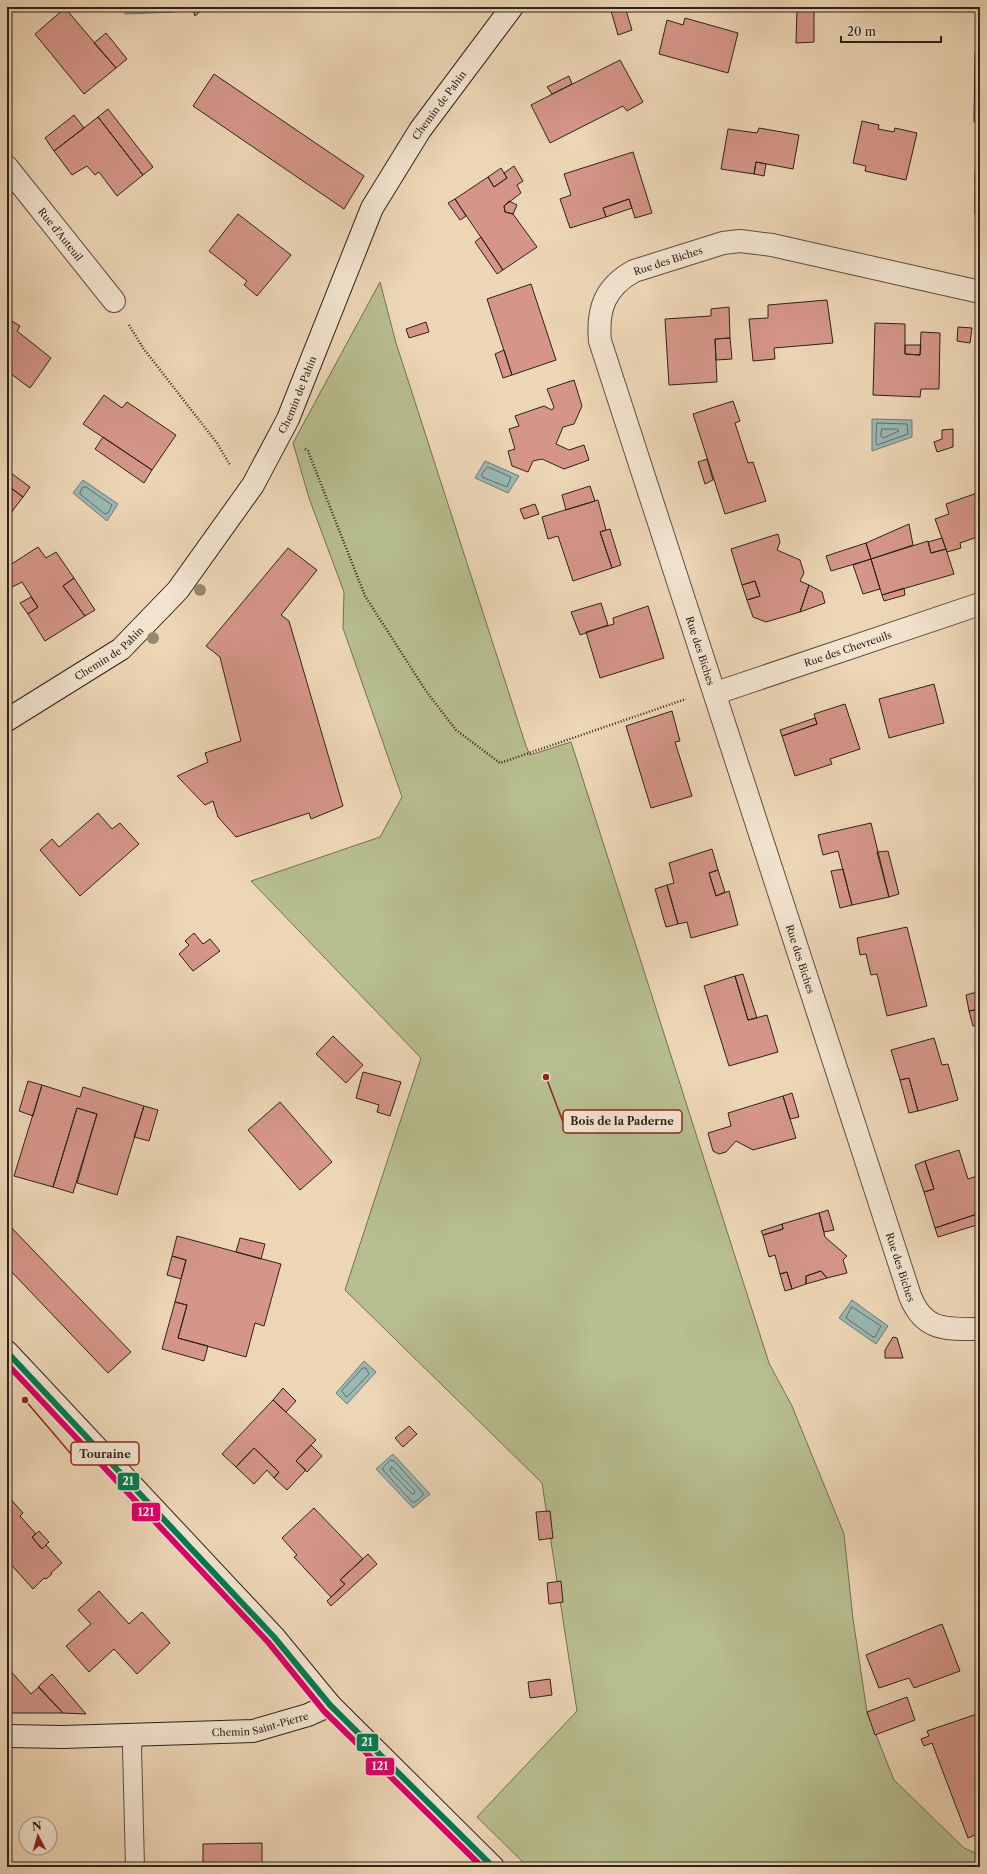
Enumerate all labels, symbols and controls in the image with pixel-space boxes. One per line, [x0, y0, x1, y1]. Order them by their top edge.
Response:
scale bar [841, 18, 941, 44]
text: 20 m [847, 24, 876, 39]
street label: Chemin de Pahin [409, 67, 469, 142]
street label: Rue d'Auteuil [36, 205, 86, 263]
street label: Rue des Biches [632, 244, 704, 278]
street label: Chemin de Pahin [275, 353, 319, 436]
street label: Rue des Biches [683, 614, 718, 687]
street label: Chemin de Pahin [72, 623, 146, 683]
street label: Rue des Chevreuils [802, 628, 893, 669]
street label: Rue des Biches [783, 923, 818, 995]
callout: Bois de la Paderne [563, 1110, 682, 1133]
text: Bois de la Paderne [570, 1114, 674, 1128]
street label: Rue des Biches [883, 1231, 918, 1304]
callout: Touraine [71, 1442, 139, 1465]
text: Touraine [79, 1447, 131, 1461]
line badge: 21 [117, 1472, 140, 1491]
text: 21 [122, 1474, 134, 1488]
line badge: 121 [131, 1502, 161, 1522]
text: 121 [138, 1505, 154, 1519]
street label: Chemin Saint-Pierre [211, 1709, 310, 1739]
line badge: 21 [356, 1733, 379, 1752]
text: 21 [361, 1735, 373, 1749]
line badge: 121 [365, 1757, 395, 1776]
text: 121 [372, 1759, 388, 1773]
north arrow [18, 1816, 58, 1856]
text: N [31, 1819, 43, 1834]

